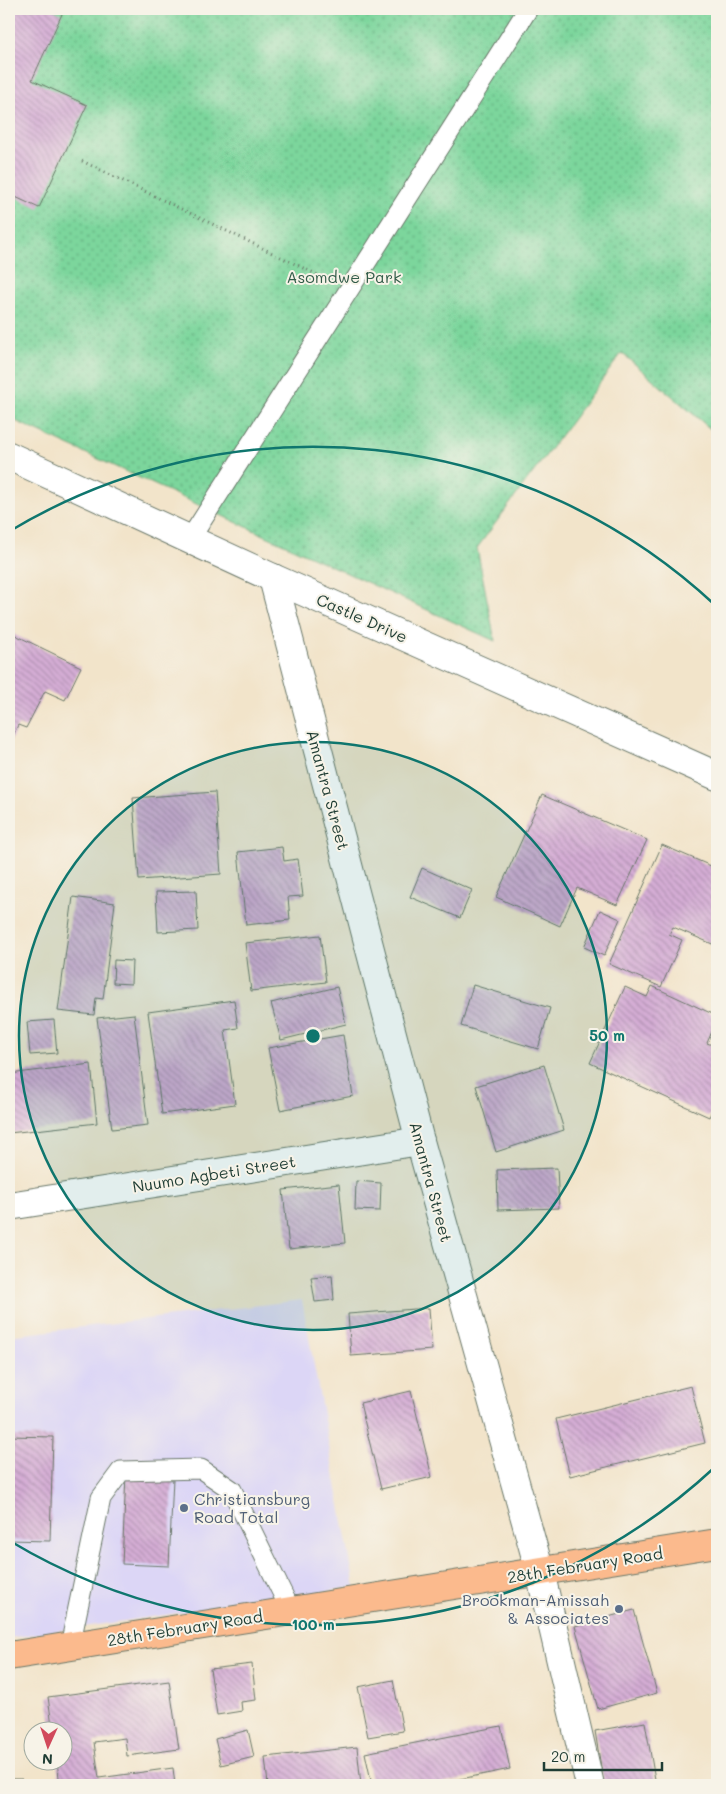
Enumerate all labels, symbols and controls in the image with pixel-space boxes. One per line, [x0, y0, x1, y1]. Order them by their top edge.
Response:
park label: Asomdwe Park [287, 266, 401, 287]
street label: Castle Drive [313, 588, 411, 647]
street label: Amantra Street [302, 727, 355, 852]
text: 50 m [589, 1025, 625, 1045]
centre of rings [304, 1027, 322, 1045]
street label: Amantra Street [405, 1119, 458, 1244]
street label: Nuumo Agbeti Street [131, 1150, 297, 1197]
place label: Christiansburg Road Total [194, 1488, 310, 1527]
marker: Christiansburg Road Total [178, 1502, 190, 1514]
street label: 28th February Road [506, 1542, 664, 1587]
place label: Brookman-Amissah & Associates [462, 1589, 609, 1628]
marker: Brookman-Amissah & Associates [613, 1603, 625, 1615]
street label: 28th February Road [106, 1605, 264, 1650]
text: 100 m [291, 1614, 335, 1634]
north arrow [22, 1722, 72, 1772]
scale bar [544, 1739, 661, 1771]
text: 20 m [551, 1746, 585, 1766]
text: N [41, 1750, 53, 1769]

